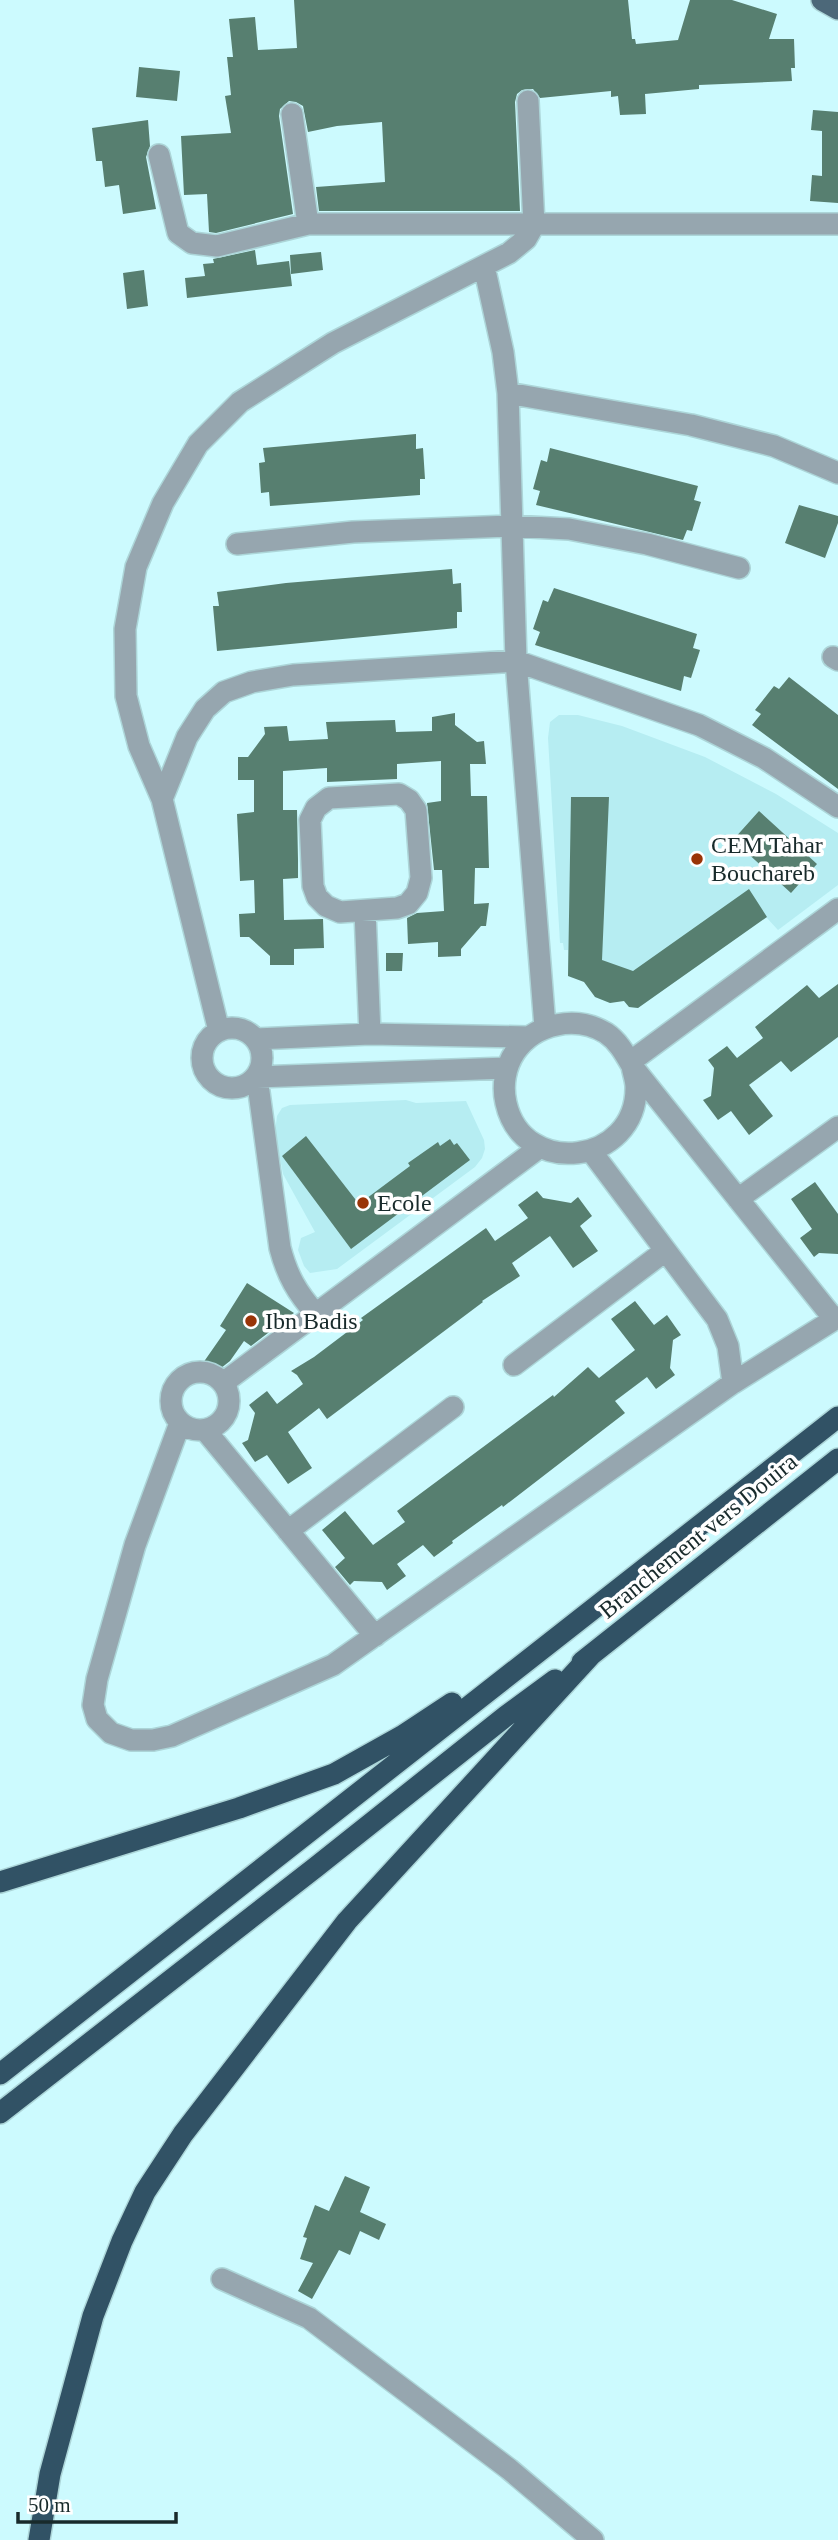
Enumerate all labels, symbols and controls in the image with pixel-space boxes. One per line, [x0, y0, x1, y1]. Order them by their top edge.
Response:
place label: CEM Tahar Bouchareb [711, 832, 823, 886]
marker: CEM Tahar Bouchareb [689, 851, 705, 867]
place label: Ecole [377, 1190, 432, 1216]
marker: Ecole [355, 1195, 371, 1211]
place label: Ibn Badis [265, 1308, 358, 1334]
marker: Ibn Badis [243, 1313, 259, 1329]
street label: Branchement vers Douira [594, 1448, 802, 1624]
scale bar [18, 2480, 175, 2524]
text: 50 m [28, 2493, 71, 2517]

